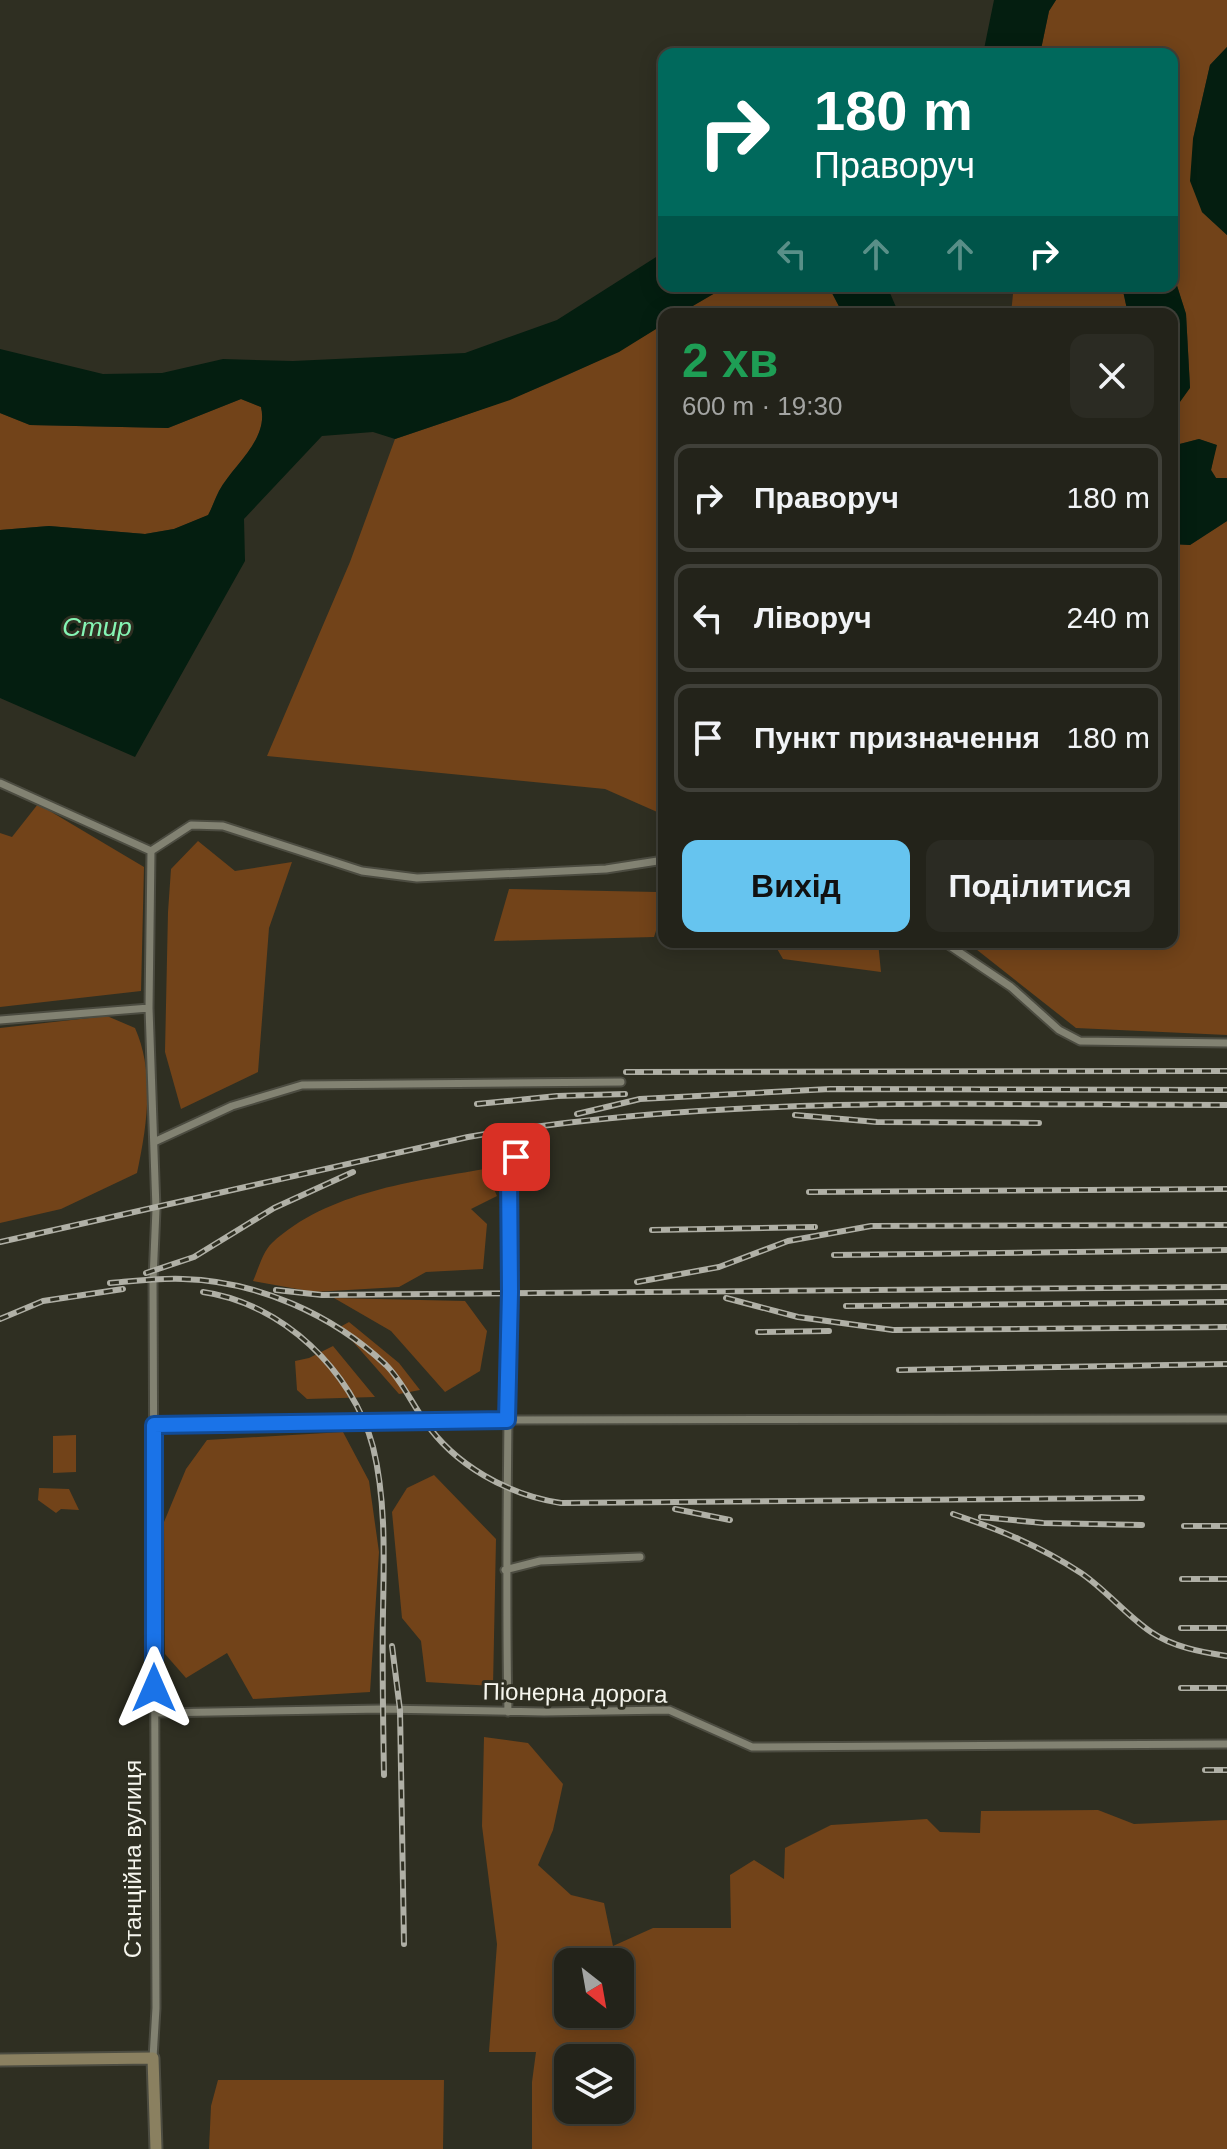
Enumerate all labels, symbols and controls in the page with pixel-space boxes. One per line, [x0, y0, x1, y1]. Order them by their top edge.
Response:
text: 180 m [814, 79, 973, 142]
icon: right [682, 80, 786, 184]
text: Праворуч [814, 145, 975, 186]
icon: left [770, 232, 814, 276]
icon: ahead [854, 232, 898, 276]
icon: ahead [938, 232, 982, 276]
icon: right [1022, 232, 1066, 276]
text: 2 хв [682, 334, 778, 387]
button: close [1070, 334, 1154, 418]
text: 600 m · 19:30 [682, 391, 842, 421]
icon: right [686, 476, 730, 520]
text: Праворуч [754, 481, 899, 514]
text: 180 m [1067, 481, 1150, 514]
icon: left [686, 596, 730, 640]
text: Ліворуч [754, 601, 872, 634]
text: 240 m [1067, 601, 1150, 634]
water label: Стир [62, 612, 132, 642]
icon: arrive [686, 716, 730, 760]
text: Пункт призначення [754, 721, 1040, 754]
text: 180 m [1067, 721, 1150, 754]
button: Вихід [682, 840, 910, 932]
button: Поділитися [926, 840, 1154, 932]
pin [482, 1123, 550, 1191]
icon: arrive [494, 1135, 538, 1179]
position arrow [112, 1646, 196, 1730]
street label: Піонерна дорога [482, 1677, 668, 1708]
street label: Станційна вулиця [119, 1760, 146, 1958]
north arrow [554, 1948, 634, 2028]
map controls [554, 1948, 634, 2124]
button: layers [554, 2044, 634, 2124]

